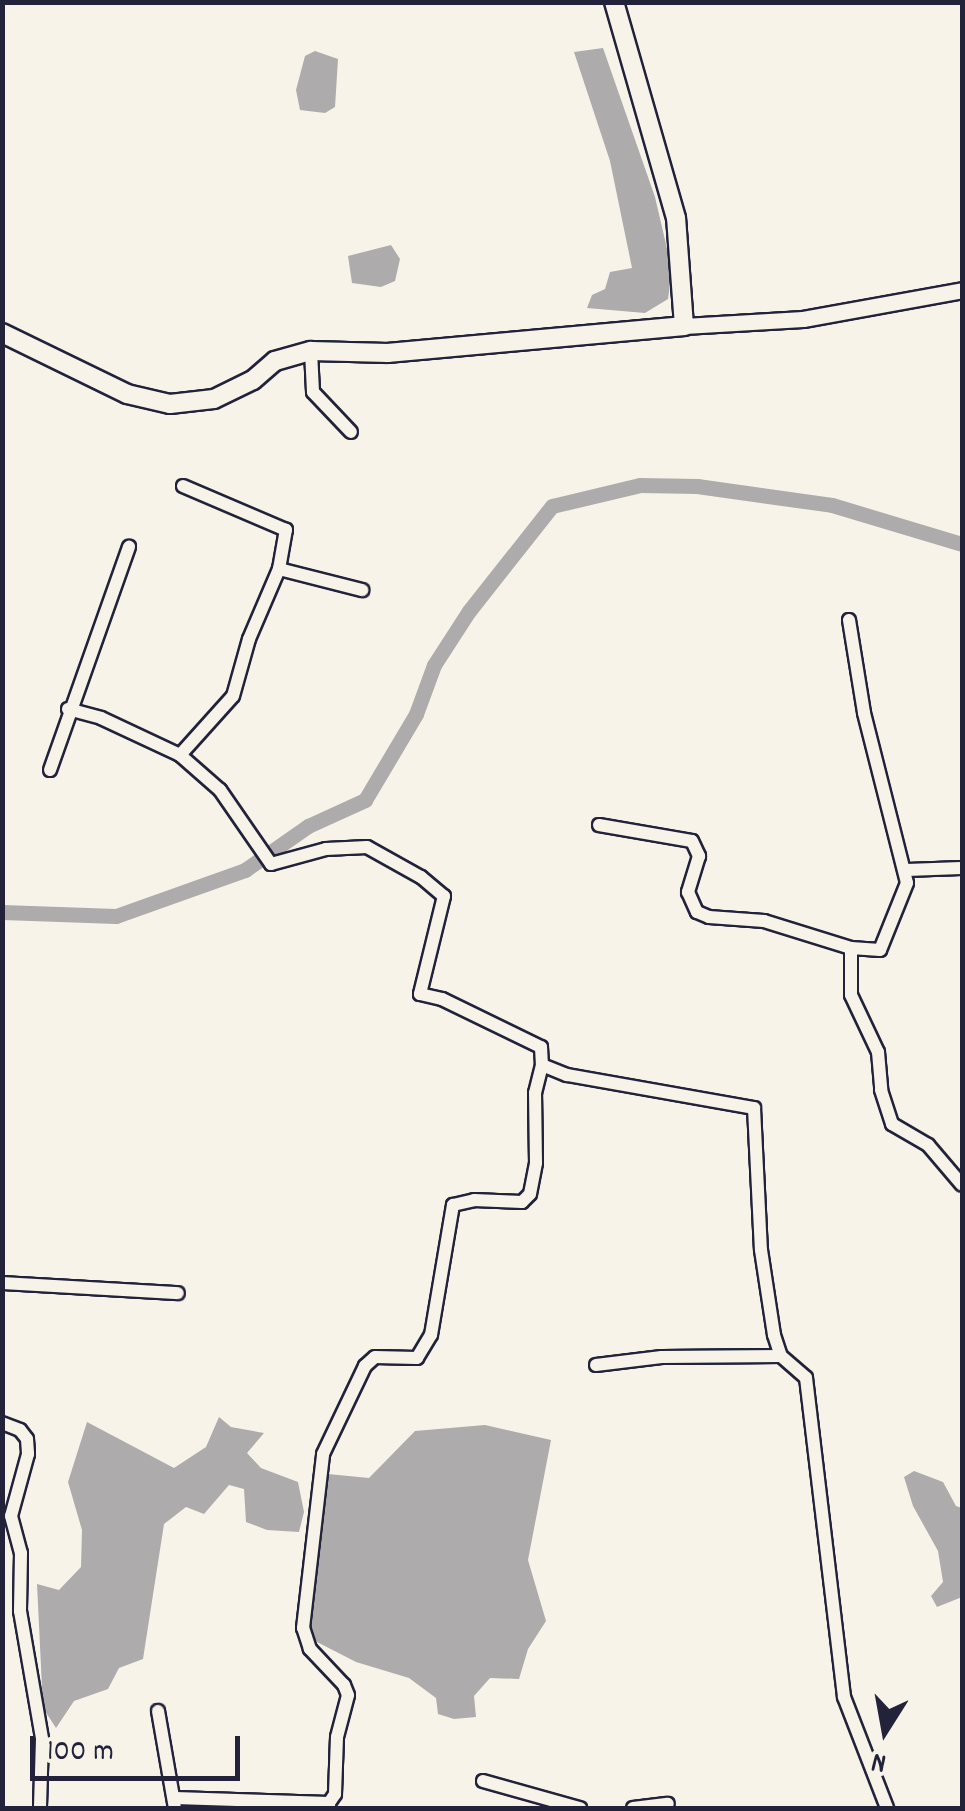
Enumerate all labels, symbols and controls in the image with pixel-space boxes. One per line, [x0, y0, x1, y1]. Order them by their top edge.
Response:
north arrow [835, 1681, 935, 1781]
scale bar [35, 1716, 245, 1778]
text: 100 m [47, 1732, 114, 1775]
text: N [869, 1739, 890, 1781]

